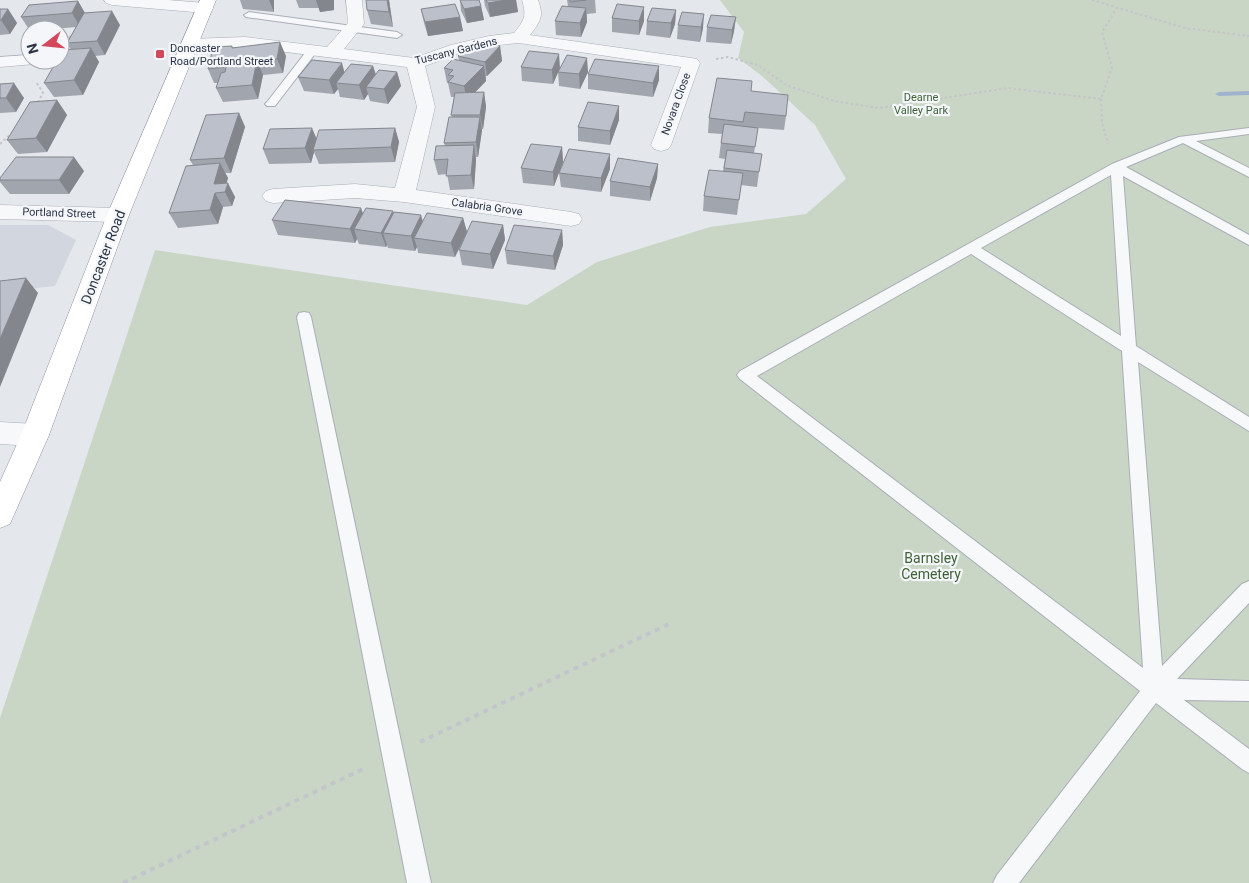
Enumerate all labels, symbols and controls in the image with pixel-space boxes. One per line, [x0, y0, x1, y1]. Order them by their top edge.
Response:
north arrow [20, 20, 70, 70]
street label: Tuscany Gardens [413, 34, 499, 68]
text: N [23, 42, 42, 56]
place label: Doncaster Road/Portland Street [170, 42, 274, 68]
marker: Doncaster Road/Portland Street [154, 48, 166, 60]
street label: Novara Close [659, 71, 693, 137]
park label: Dearne Valley Park [894, 91, 948, 117]
street label: Calabria Grove [451, 196, 523, 218]
street label: Portland Street [22, 205, 96, 221]
street label: Doncaster Road [78, 208, 128, 306]
park label: Barnsley Cemetery [901, 550, 961, 582]

